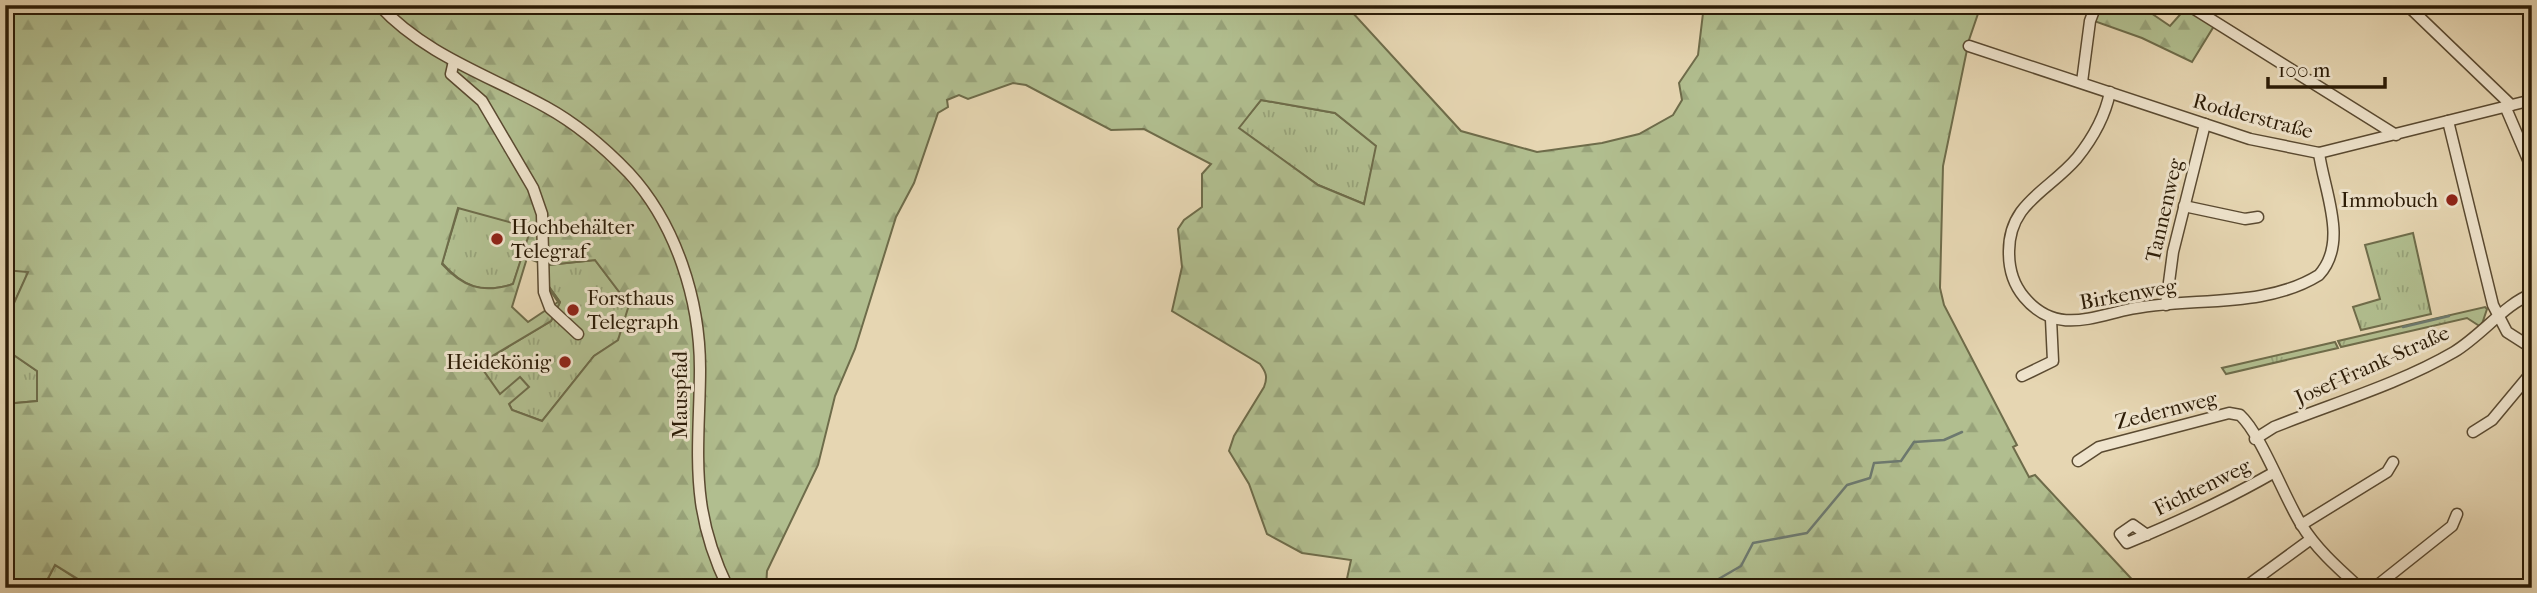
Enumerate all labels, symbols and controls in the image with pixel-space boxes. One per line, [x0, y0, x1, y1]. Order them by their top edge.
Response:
scale bar [2268, 46, 2385, 90]
text: 100 m [2278, 58, 2331, 82]
street label: Rodderstraße [2190, 88, 2316, 144]
street label: Tannenweg [2140, 155, 2188, 264]
place label: Immobuch [2341, 188, 2438, 212]
marker: Immobuch [2444, 192, 2460, 208]
place label: Hochbehälter Telegraf [511, 215, 634, 263]
marker: Hochbehälter Telegraf [489, 231, 505, 247]
street label: Birkenweg [2078, 274, 2179, 314]
place label: Forsthaus Telegraph [587, 286, 679, 334]
marker: Forsthaus Telegraph [565, 302, 581, 318]
street label: Josef-Frank-Straße [2290, 320, 2453, 411]
place label: Heidekönig [446, 350, 552, 374]
street label: Mauspfad [668, 351, 692, 439]
marker: Heidekönig [557, 354, 573, 370]
street label: Zedernweg [2113, 386, 2220, 434]
street label: Fichtenweg [2150, 453, 2255, 521]

